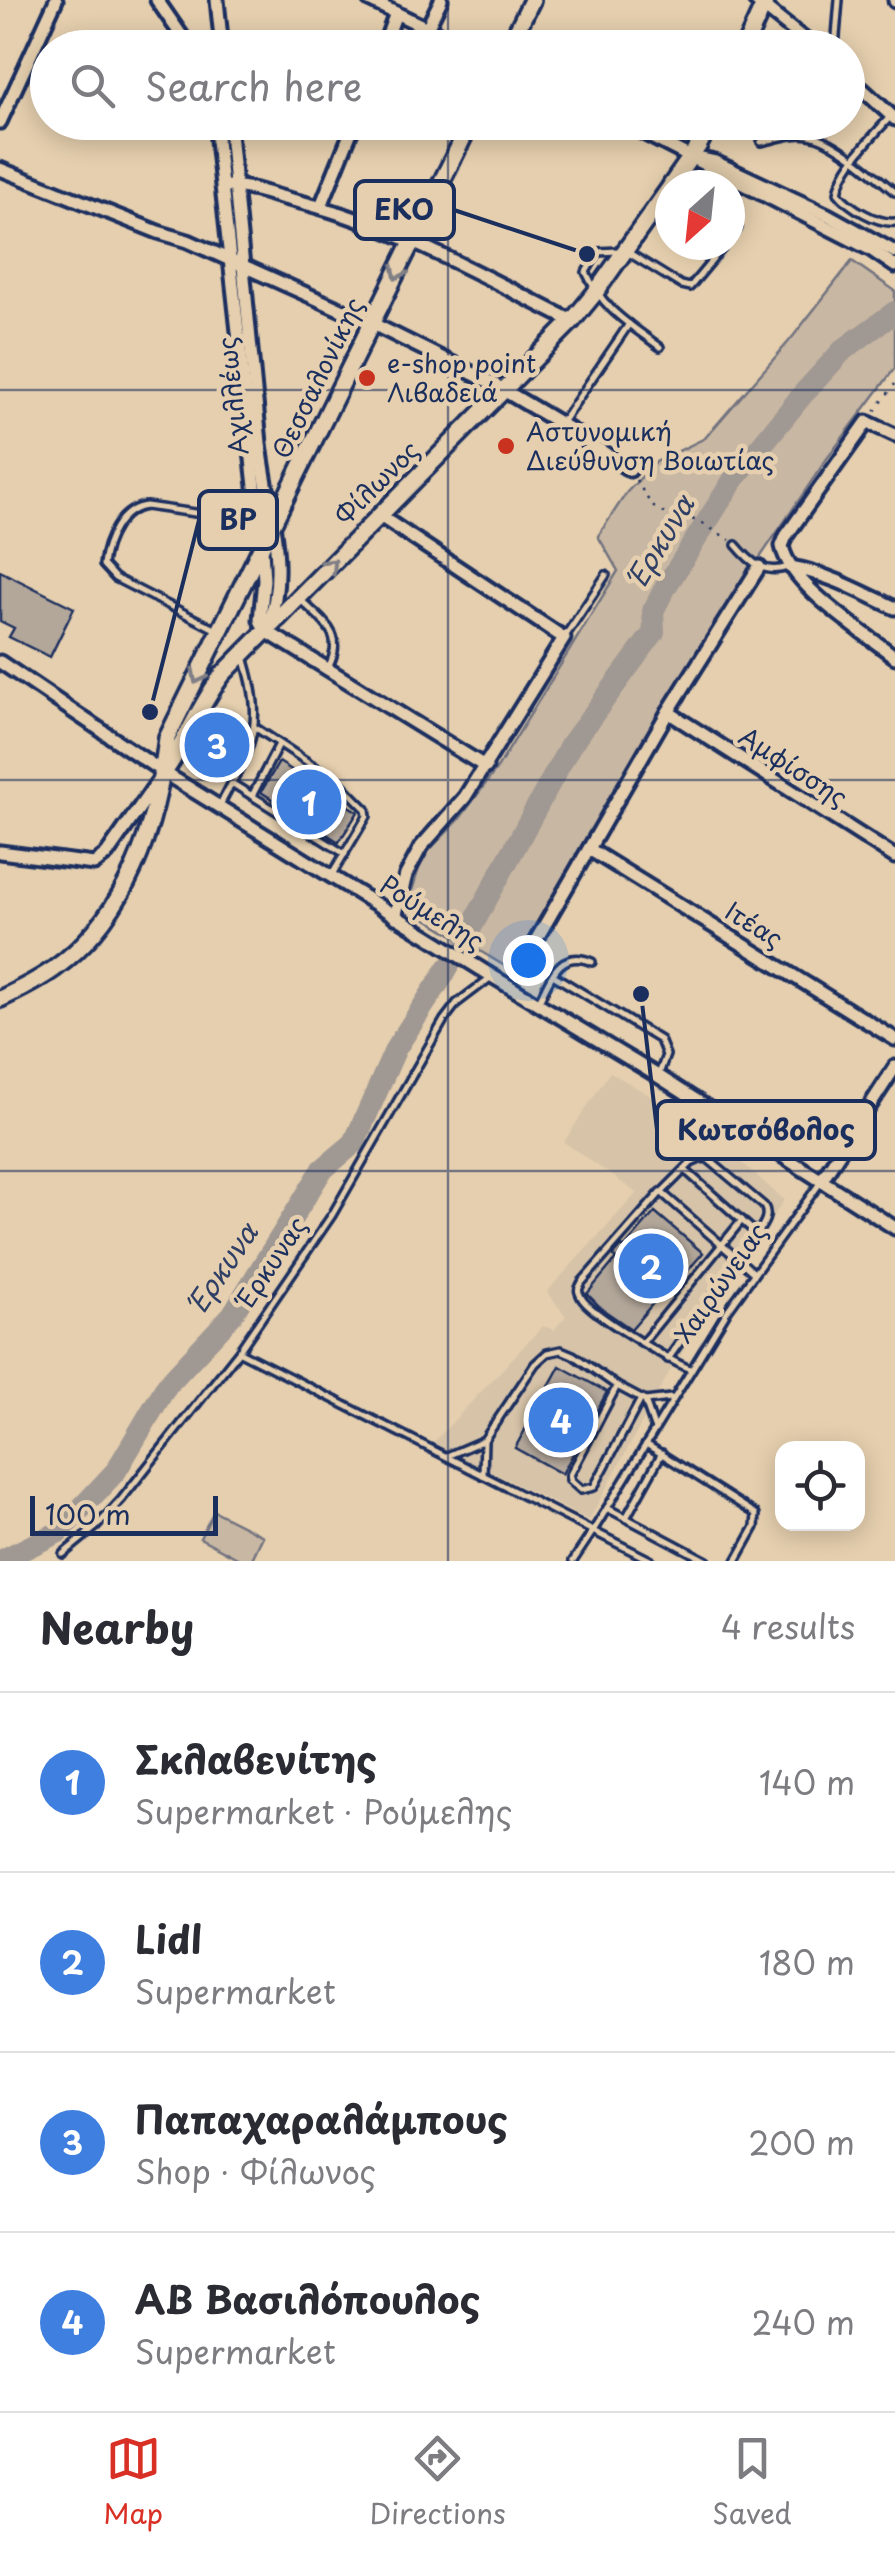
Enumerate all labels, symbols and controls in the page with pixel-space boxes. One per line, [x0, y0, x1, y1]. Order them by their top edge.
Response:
search box [30, 30, 865, 140]
text: Search here [145, 57, 362, 114]
icon: search [65, 58, 120, 113]
north arrow [655, 170, 745, 260]
callout: EKO [355, 181, 454, 239]
text: EKO [374, 187, 434, 230]
one-way arrow [390, 263, 410, 281]
street label: Θεσσαλονίκης [262, 291, 373, 465]
street label: Αχιλλέως [207, 335, 257, 457]
place label: e-shop point Λιβαδειά [387, 344, 536, 411]
marker: e-shop point Λιβαδειά [356, 367, 378, 389]
place label: Αστυνομική Διεύθυνση Βοιωτίας [526, 412, 775, 479]
street label: Φίλωνος [325, 431, 427, 533]
marker: Αστυνομική Διεύθυνση Βοιωτίας [495, 435, 517, 457]
water label: Έρκυνα [615, 485, 705, 594]
callout: BP [199, 491, 277, 549]
text: BP [219, 497, 257, 540]
one-way arrow [319, 559, 337, 577]
one-way arrow [191, 667, 211, 685]
pin: 3 [184, 708, 250, 782]
street label: Αμφίσσης [732, 717, 855, 815]
pin: 1 [276, 764, 342, 840]
street label: Ρούμελης [373, 865, 492, 959]
street label: Ιτέας [718, 892, 791, 957]
your location [503, 935, 554, 986]
callout: Κωτσόβολος [657, 1101, 875, 1159]
text: Κωτσόβολος [677, 1107, 855, 1150]
street label: Έρκυνας [225, 1208, 316, 1317]
water label: Έρκυνα [176, 1212, 268, 1321]
street label: Χαιρώνειας [665, 1214, 776, 1350]
pin: 2 [618, 1228, 684, 1304]
pin: 4 [528, 1382, 594, 1458]
map controls [775, 1441, 865, 1531]
button: locate [775, 1441, 865, 1531]
scale bar [30, 1491, 218, 1536]
text: 100 m [45, 1492, 131, 1535]
text: Nearby [40, 1595, 194, 1658]
text: 4 results [721, 1602, 855, 1650]
text: Σκλαβενίτης [135, 1730, 377, 1787]
text: 1 [65, 1758, 80, 1806]
text: 140 m [759, 1758, 855, 1806]
text: Supermarket · Ρούμελης [135, 1787, 512, 1835]
text: Lidl [135, 1910, 202, 1967]
text: 2 [61, 1938, 84, 1986]
text: 180 m [759, 1938, 855, 1986]
text: Supermarket [135, 1967, 336, 2015]
text: Παπαχαραλάμπους [135, 2090, 508, 2147]
text: 3 [62, 2118, 83, 2166]
text: 200 m [748, 2118, 855, 2166]
text: Shop · Φίλωνος [135, 2147, 376, 2195]
text: ΑΒ Βασιλόπουλος [135, 2270, 480, 2327]
text: 4 [62, 2298, 83, 2346]
text: 240 m [752, 2298, 855, 2346]
text: Supermarket [135, 2327, 336, 2375]
tab: Map [103, 2431, 163, 2534]
tab: Directions [370, 2431, 506, 2534]
tab: Saved [712, 2431, 792, 2534]

